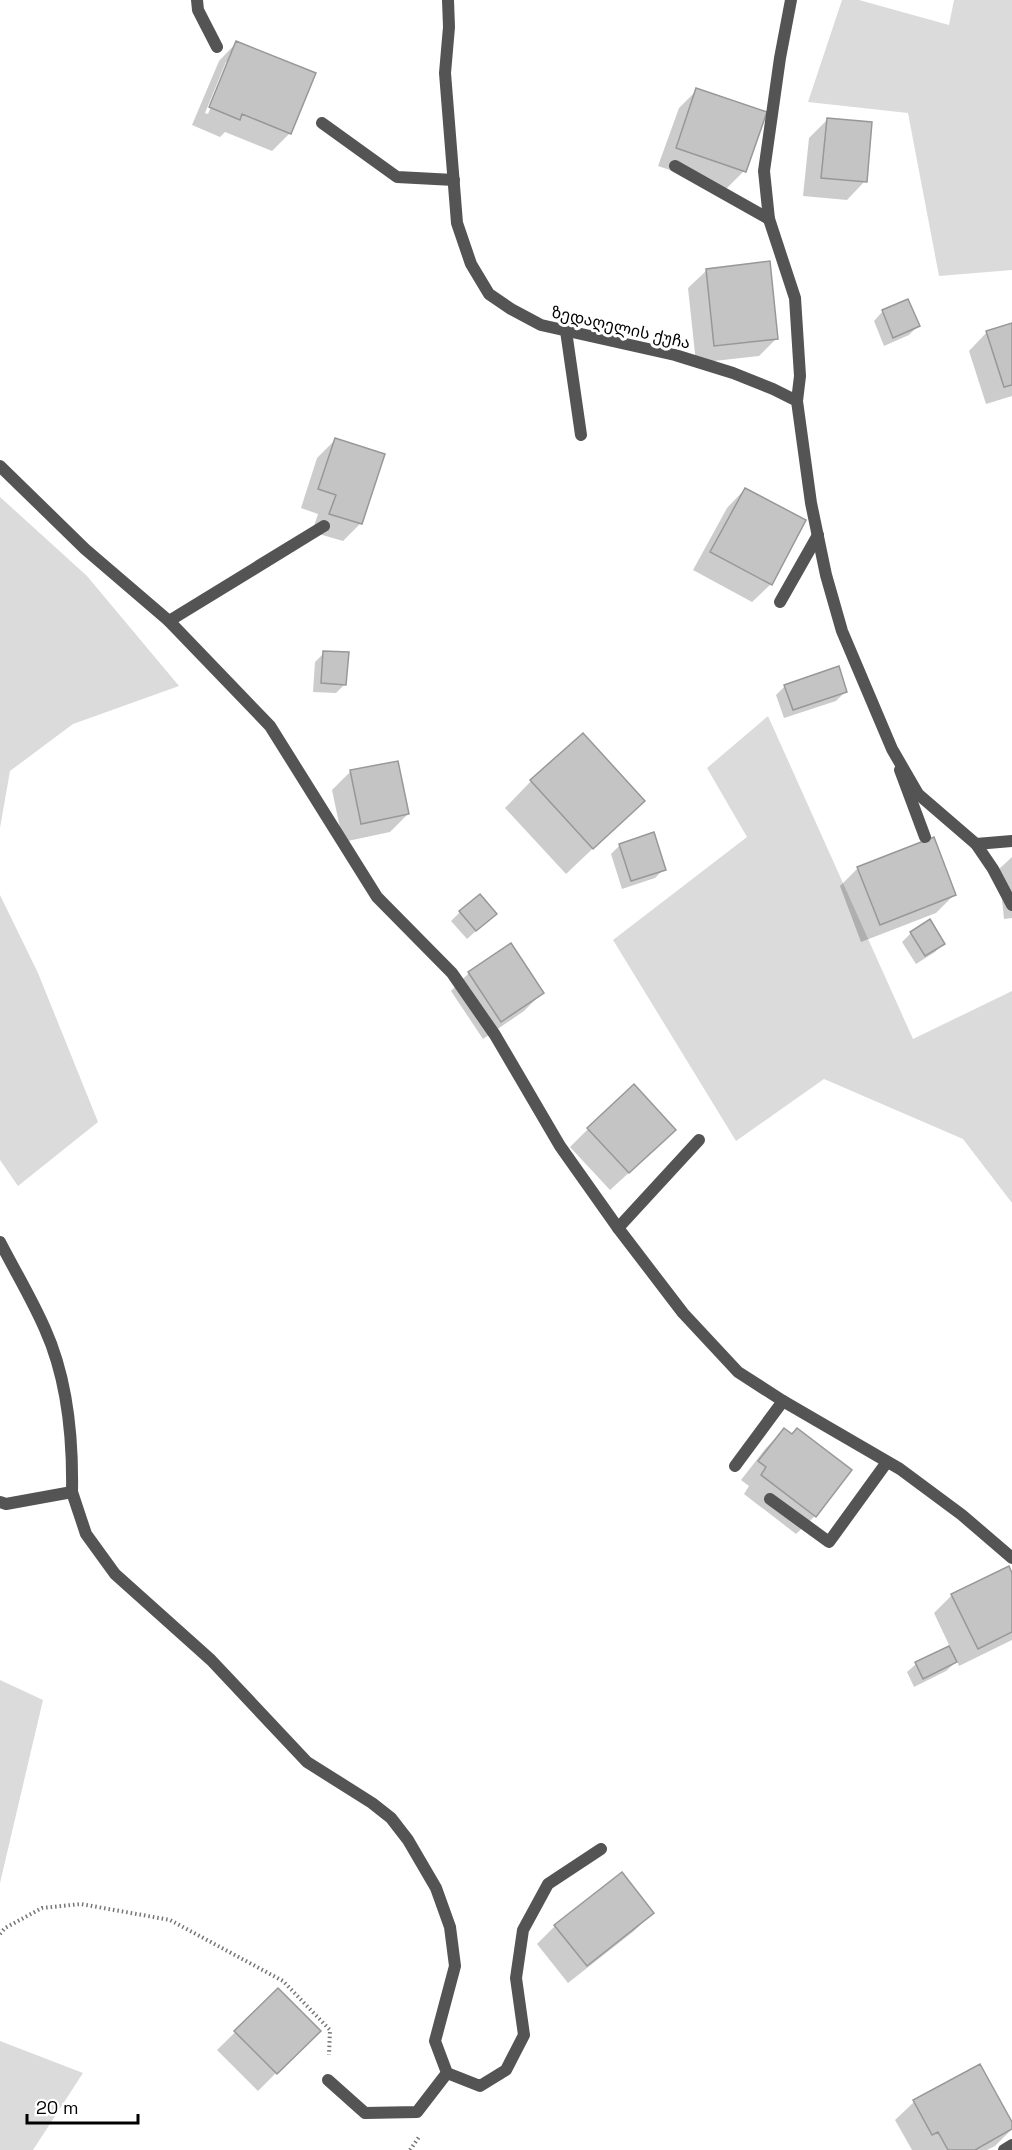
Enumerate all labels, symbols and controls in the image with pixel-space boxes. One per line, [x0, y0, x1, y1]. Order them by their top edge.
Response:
street label: ზედაღელის ქუჩა [549, 301, 692, 354]
scale bar [27, 2087, 138, 2125]
text: 20 m [36, 2096, 79, 2119]

